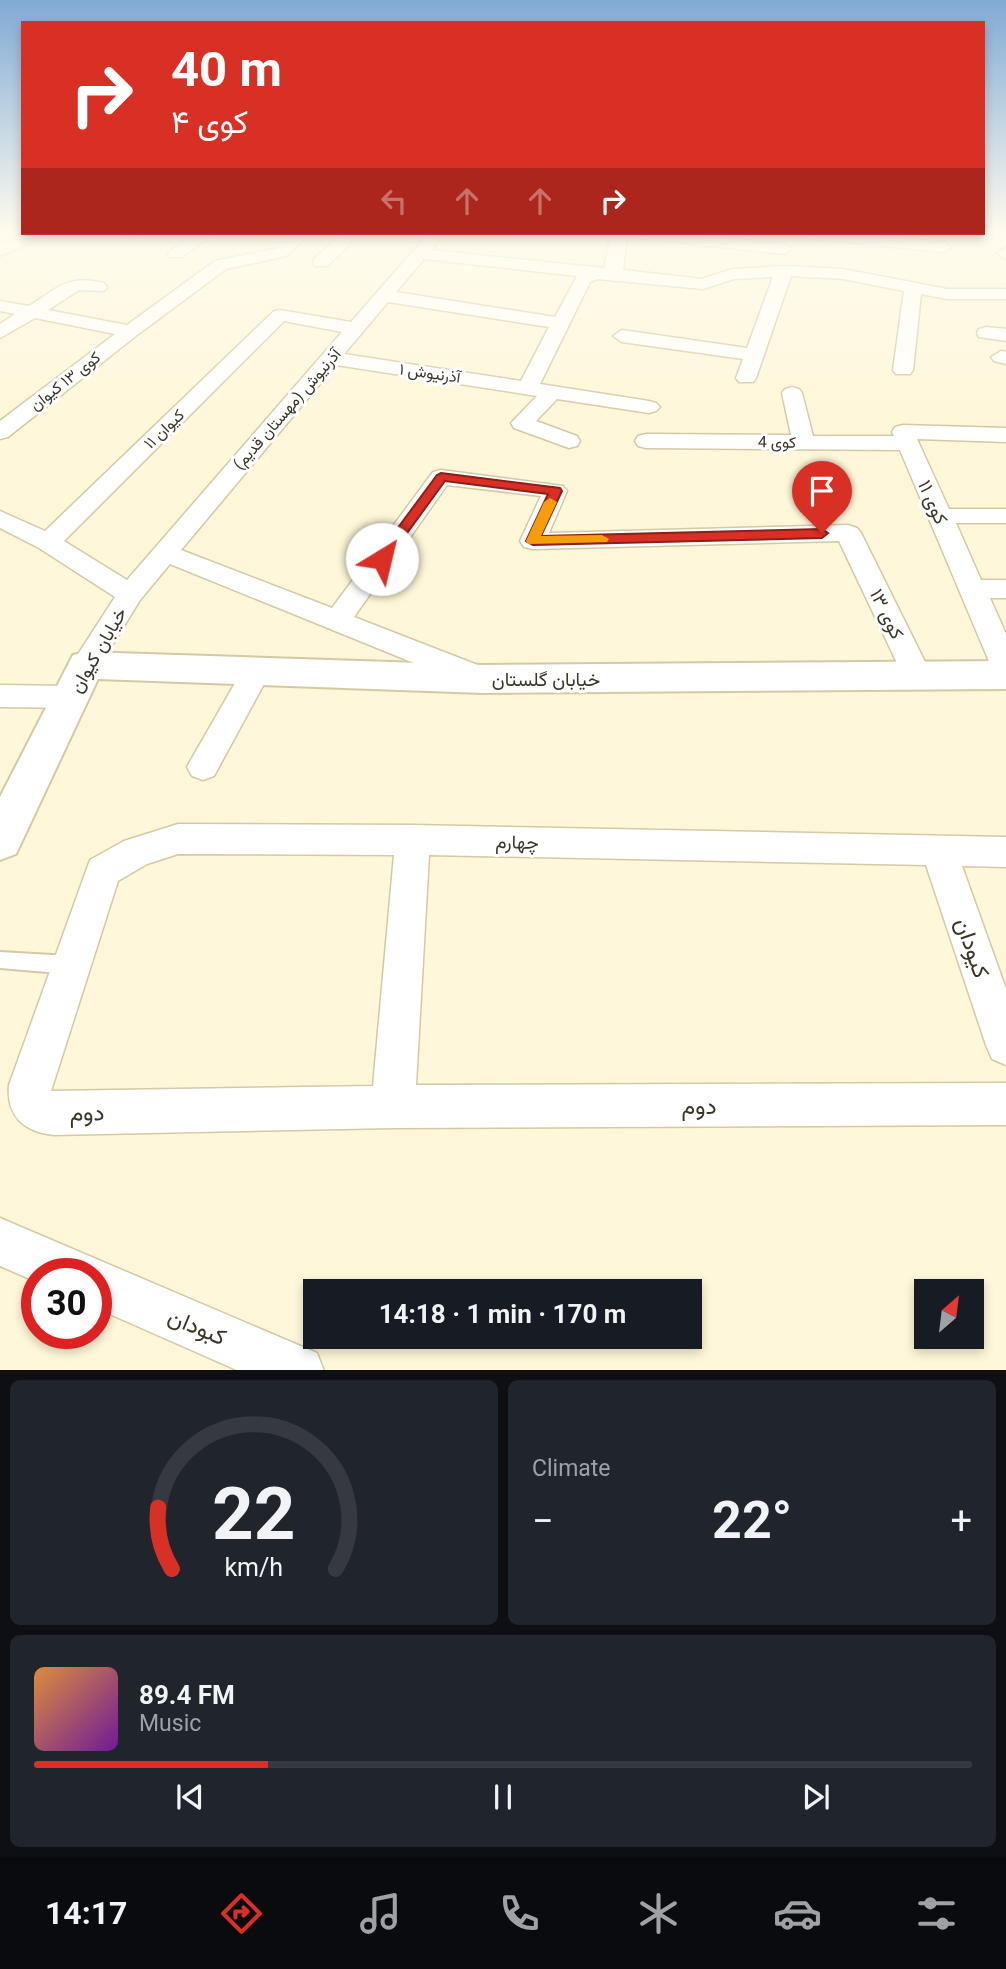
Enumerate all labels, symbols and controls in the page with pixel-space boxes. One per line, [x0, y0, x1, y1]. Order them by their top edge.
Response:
text: 40 m [171, 41, 282, 98]
icon: right [56, 49, 147, 140]
text: کوی ۴ [171, 103, 248, 141]
icon: left [375, 182, 413, 220]
icon: ahead [448, 182, 486, 220]
icon: ahead [521, 182, 559, 220]
icon: right [594, 182, 632, 220]
street label: آذرنیوش (مهستان قدیم) [229, 344, 346, 474]
street label: کوی ۱۳ کیوان [26, 348, 105, 415]
street label: آذرنیوش ۱ [398, 359, 463, 388]
street label: کیوان ۱۱ [140, 405, 189, 453]
street label: کوی 4 [758, 432, 796, 453]
pin [792, 461, 852, 533]
icon: arrive [803, 472, 841, 510]
street label: کوی ۱۱ [913, 476, 953, 528]
position arrow [345, 522, 419, 596]
street label: کوی ۱۳ [865, 585, 909, 643]
street label: خیابان کیوان [64, 603, 132, 697]
street label: خیابان گلستان [492, 668, 600, 691]
street label: چهارم [495, 830, 539, 856]
street label: کیودان [948, 914, 995, 982]
street label: دوم [682, 1093, 716, 1121]
street label: دوم [69, 1099, 105, 1128]
speed limit sign: 30 [21, 1258, 112, 1349]
north arrow [914, 1279, 984, 1349]
map controls [914, 1279, 984, 1349]
text: 14:18 · 1 min · 170 m [379, 1299, 626, 1329]
street label: کبودان [164, 1303, 230, 1352]
text: Climate [532, 1455, 611, 1482]
text: 22 [212, 1471, 296, 1557]
text: 22° [712, 1490, 792, 1551]
text: − [532, 1499, 554, 1543]
text: + [950, 1499, 972, 1543]
text: km/h [225, 1552, 283, 1581]
text: 89.4 FM [139, 1680, 235, 1710]
text: Music [139, 1710, 201, 1737]
icon: previous [171, 1778, 209, 1816]
icon: pause [484, 1778, 522, 1816]
icon: next [797, 1778, 835, 1816]
icon: directions [217, 1889, 266, 1938]
icon: music [356, 1889, 405, 1938]
icon: phone [495, 1889, 544, 1938]
icon: climate [634, 1889, 683, 1938]
icon: car [773, 1889, 822, 1938]
icon: filters [912, 1889, 961, 1938]
text: 14:17 [45, 1894, 127, 1932]

